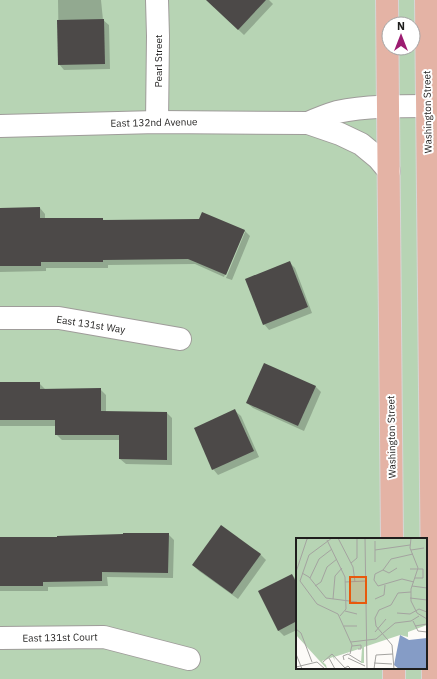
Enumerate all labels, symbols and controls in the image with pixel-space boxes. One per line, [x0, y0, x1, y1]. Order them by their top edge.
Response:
north arrow [381, 16, 421, 56]
text: N [397, 19, 405, 33]
street label: Pearl Street [152, 34, 165, 87]
street label: Washington Street [420, 70, 435, 153]
street label: East 132nd Avenue [110, 115, 198, 130]
street label: East 131st Way [56, 313, 126, 336]
street label: Washington Street [384, 395, 399, 478]
inset map [296, 538, 427, 669]
street label: East 131st Court [22, 630, 98, 645]

